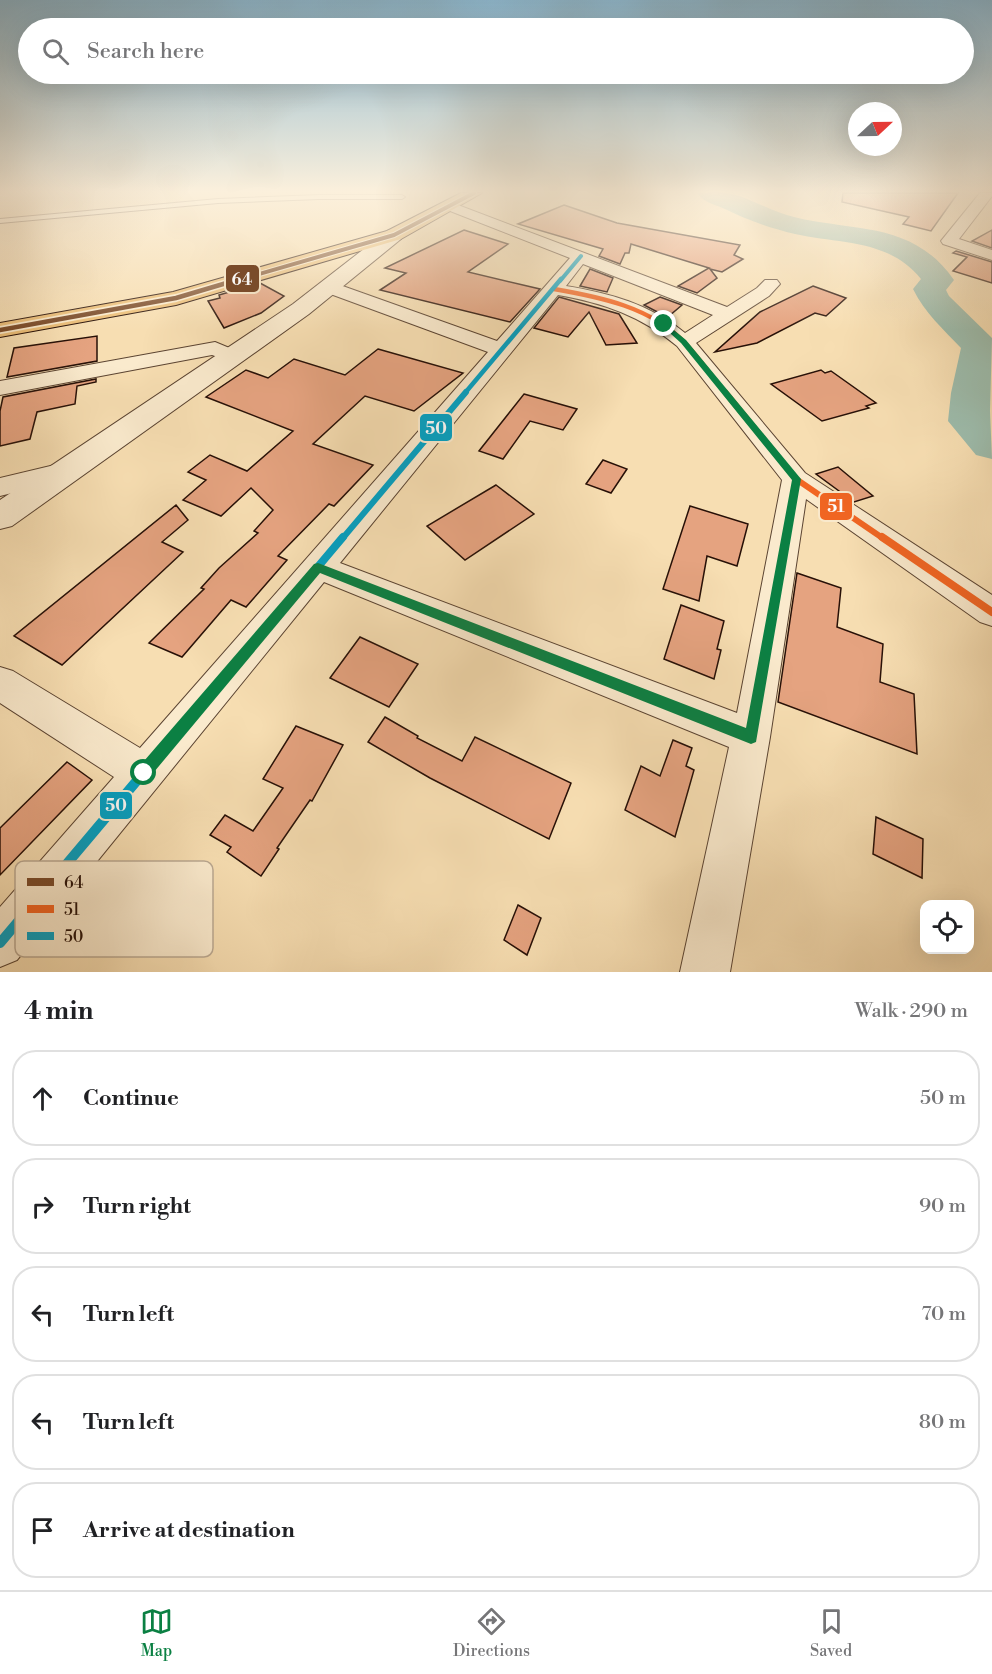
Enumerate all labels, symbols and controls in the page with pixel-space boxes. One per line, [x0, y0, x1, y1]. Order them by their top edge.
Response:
search box [18, 18, 974, 84]
icon: search [39, 35, 72, 68]
text: Search here [87, 38, 204, 65]
north arrow [848, 102, 902, 156]
line badge: 64 [225, 264, 260, 293]
text: 64 [231, 270, 253, 290]
route end [650, 310, 676, 336]
line badge: 50 [419, 413, 453, 442]
text: 50 [425, 419, 447, 439]
line badge: 51 [819, 492, 853, 521]
text: 51 [827, 497, 845, 517]
route start [130, 759, 156, 785]
line badge: 50 [99, 791, 133, 820]
text: 50 [105, 796, 127, 816]
legend [15, 861, 213, 957]
text: 64 [64, 873, 84, 893]
text: 51 [64, 900, 80, 920]
map controls [920, 900, 974, 954]
button: locate [920, 900, 974, 954]
text: 50 [64, 927, 83, 947]
text: 4 min [24, 995, 94, 1027]
text: Walk · 290 m [855, 999, 968, 1024]
icon: ahead [26, 1082, 59, 1115]
text: Continue [83, 1085, 179, 1112]
text: 50 m [920, 1086, 966, 1111]
icon: right [26, 1190, 59, 1223]
text: Turn right [83, 1193, 191, 1220]
text: 90 m [919, 1194, 966, 1219]
icon: left [26, 1298, 59, 1331]
text: Turn left [83, 1301, 174, 1328]
text: 70 m [922, 1302, 966, 1327]
icon: left [26, 1406, 59, 1439]
text: Turn left [83, 1409, 174, 1436]
text: 80 m [919, 1410, 966, 1435]
icon: arrive [26, 1514, 59, 1547]
text: Arrive at destination [83, 1517, 295, 1544]
tab: Map [140, 1605, 173, 1661]
tab: Directions [453, 1605, 530, 1661]
tab: Saved [810, 1605, 852, 1661]

